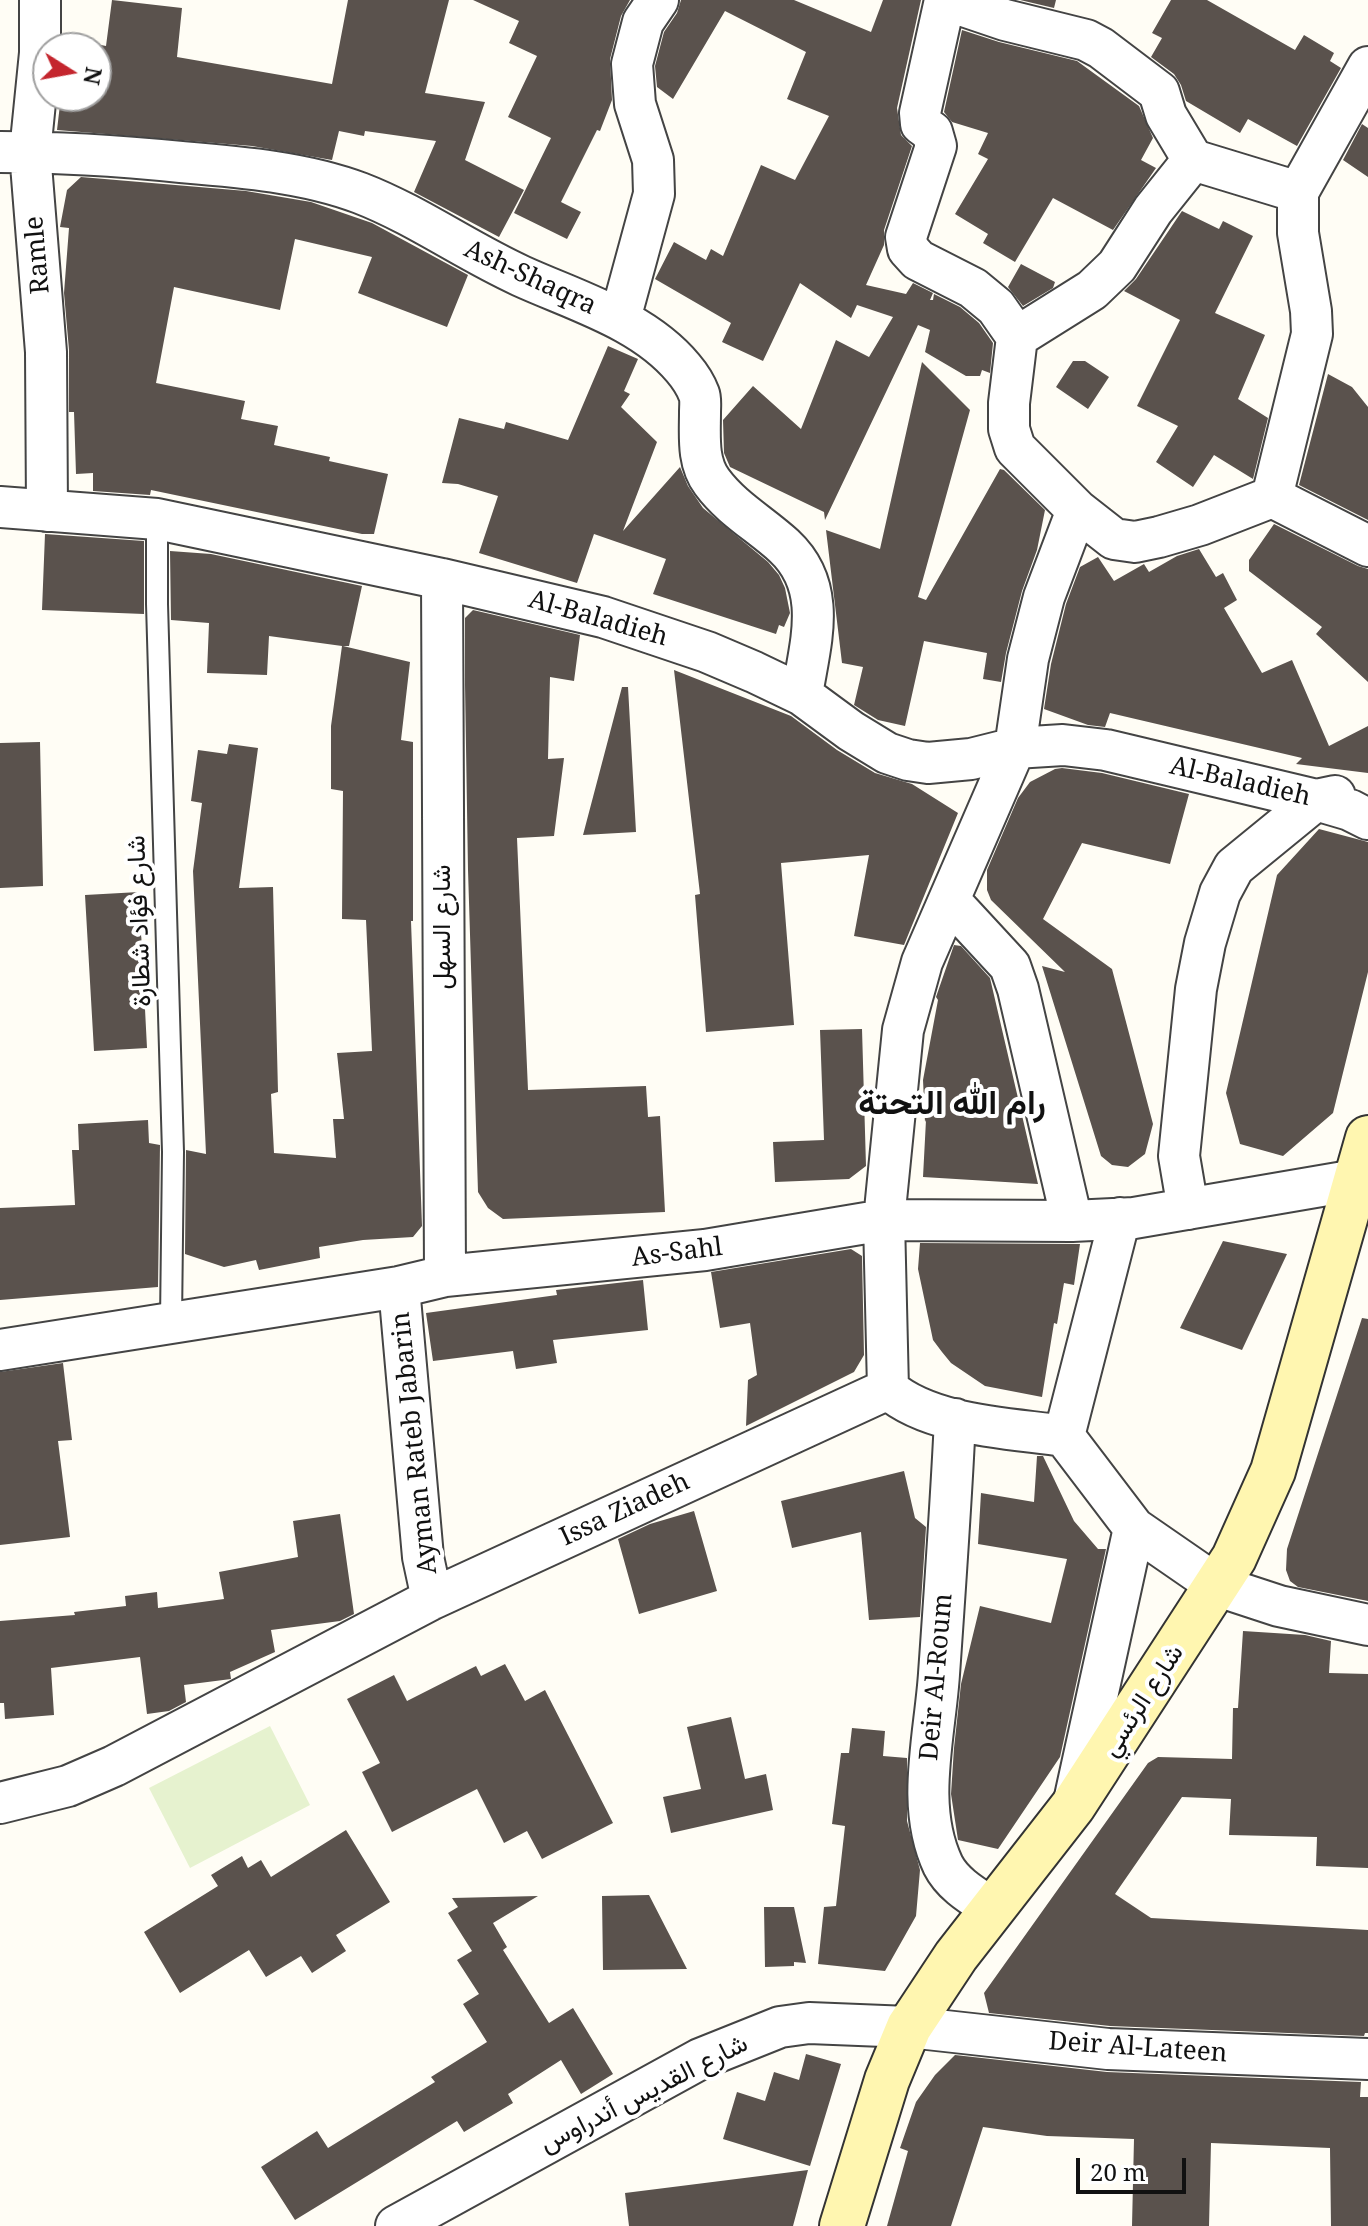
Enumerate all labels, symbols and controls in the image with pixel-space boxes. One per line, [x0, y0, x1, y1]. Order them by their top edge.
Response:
north arrow [32, 32, 112, 112]
text: N [77, 65, 110, 88]
street label: Ramle [19, 215, 57, 295]
street label: Ash-Shaqra [459, 234, 601, 322]
street label: Al-Baladieh [525, 584, 671, 654]
street label: Al-Baladieh [1167, 751, 1313, 813]
street label: شارع فؤاد شطارة [121, 835, 159, 1007]
street label: شارع السهل [427, 865, 459, 989]
district label: رام الله التحتة [858, 1084, 1046, 1124]
street label: As-Sahl [630, 1232, 724, 1274]
street label: Ayman Rateb Jabarin [386, 1310, 444, 1576]
street label: Issa Ziadeh [555, 1466, 695, 1554]
street label: Deir Al-Roum [914, 1592, 960, 1762]
street label: شارع الرئسي [1095, 1639, 1191, 1763]
street label: Deir Al-Lateen [1048, 2026, 1228, 2070]
street label: شارع القديس أندراوس [535, 2028, 753, 2160]
scale bar [1080, 2142, 1190, 2192]
text: 20 m [1090, 2155, 1146, 2188]

